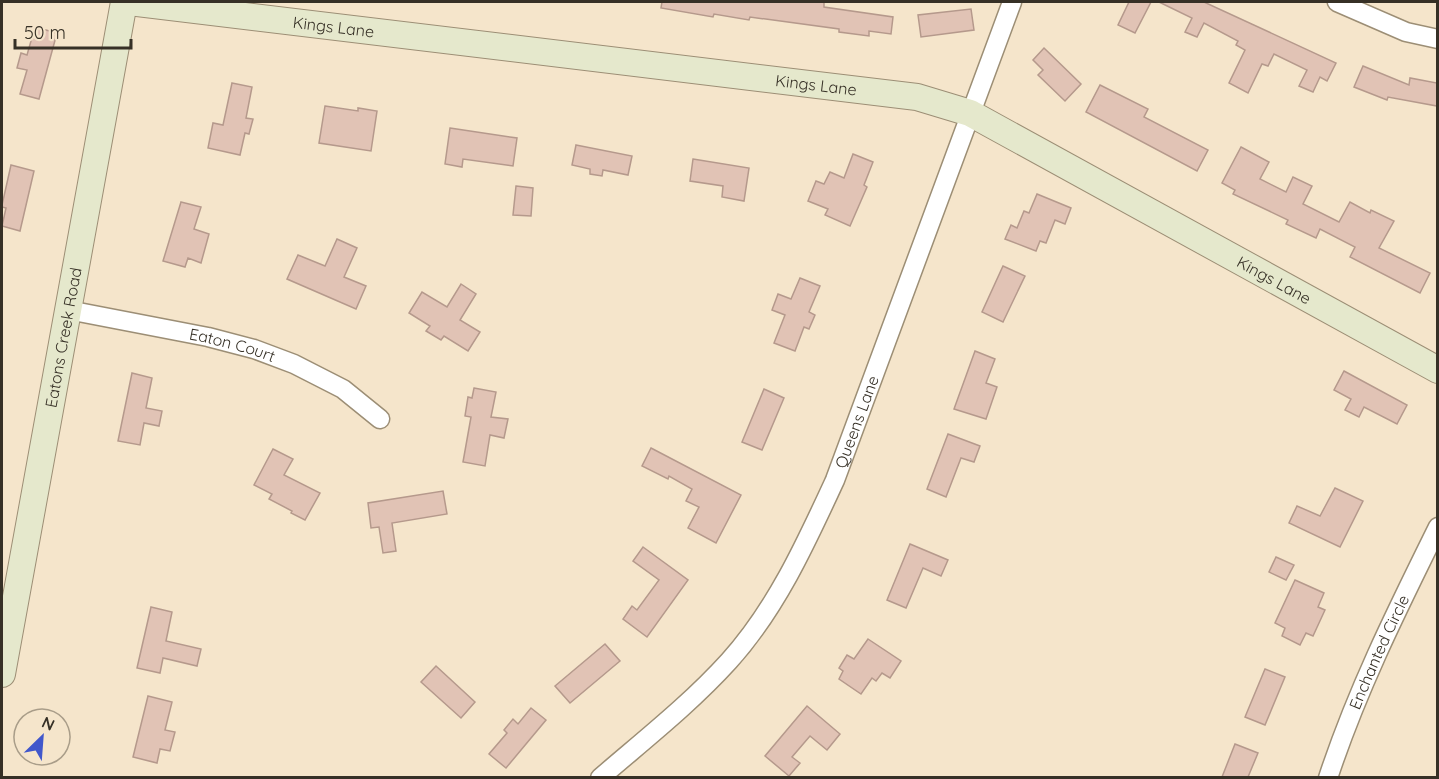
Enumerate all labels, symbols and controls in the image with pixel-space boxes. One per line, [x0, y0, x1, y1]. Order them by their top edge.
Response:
scale bar [15, 12, 130, 50]
street label: Kings Lane [292, 12, 375, 41]
text: 50 m [24, 21, 66, 44]
street label: Kings Lane [774, 70, 858, 100]
street label: Kings Lane [1233, 252, 1315, 308]
street label: Eatons Creek Road [41, 266, 86, 409]
street label: Eaton Court [188, 324, 278, 366]
street label: Queens Lane [830, 373, 883, 471]
street label: Enchanted Circle [1344, 591, 1413, 712]
north arrow [12, 707, 72, 767]
text: N [39, 712, 58, 735]

